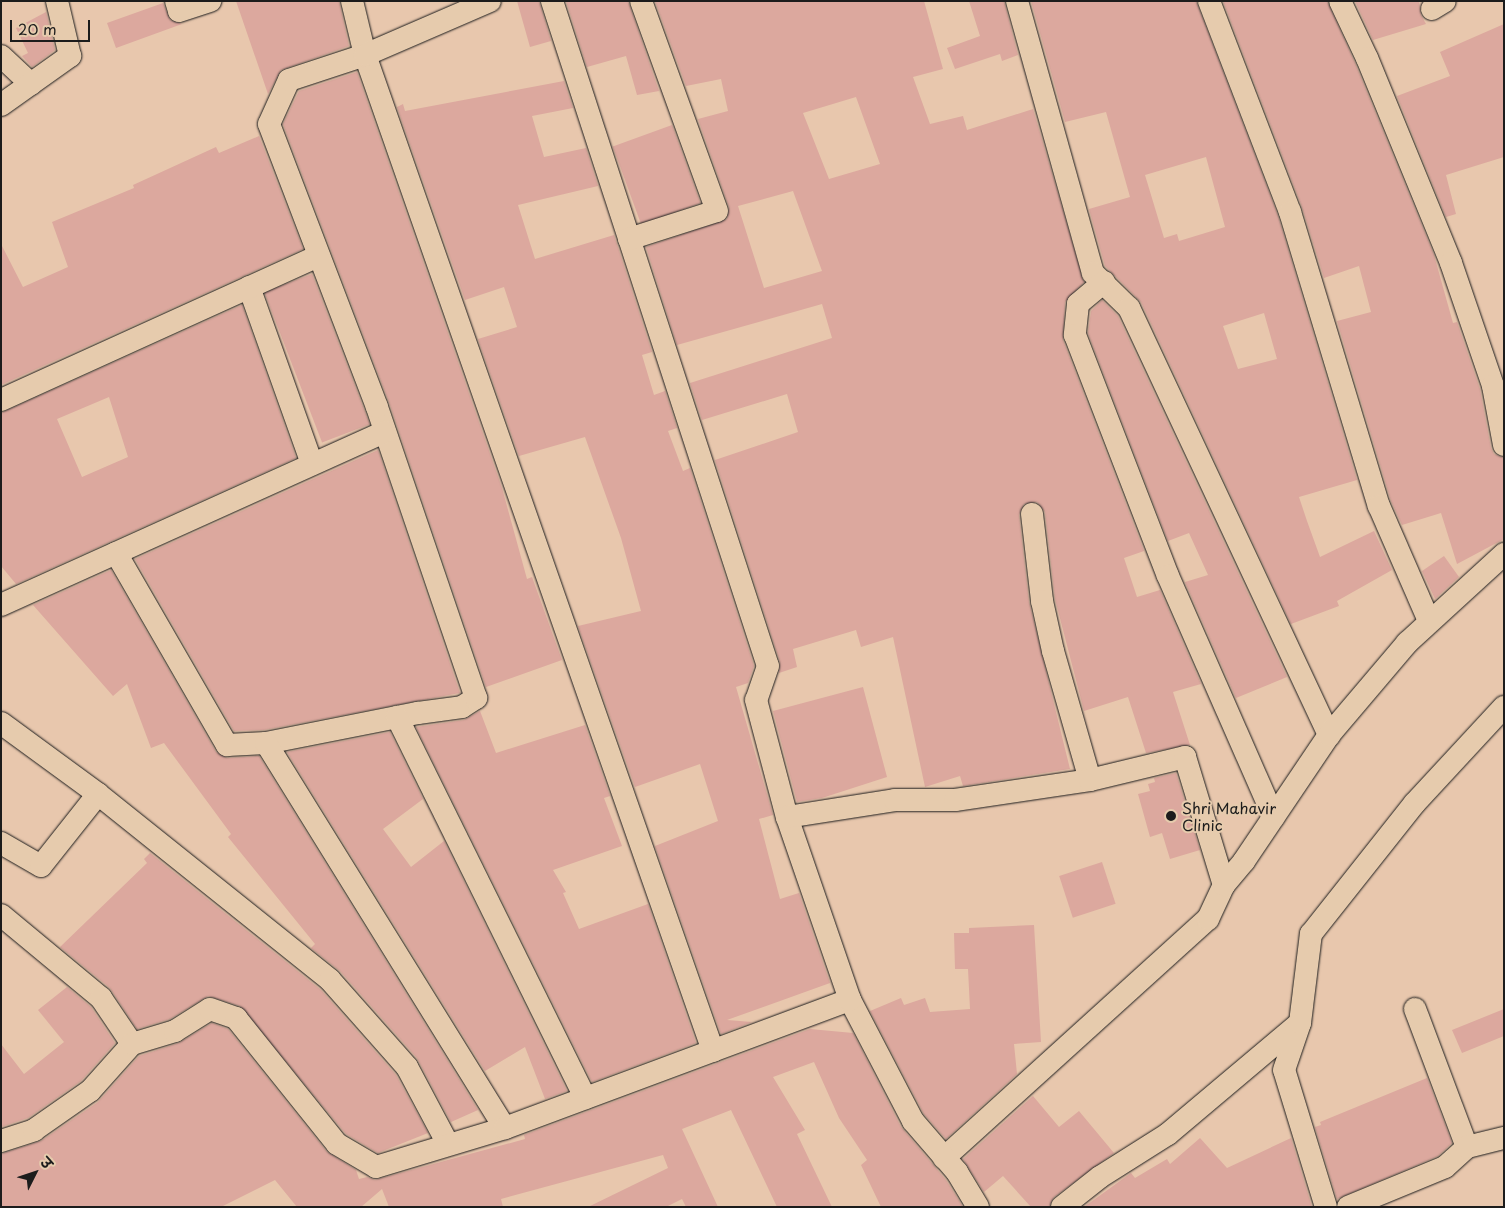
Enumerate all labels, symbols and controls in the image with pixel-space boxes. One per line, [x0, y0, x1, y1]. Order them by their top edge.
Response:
scale bar [12, 10, 92, 42]
text: 20 m [18, 17, 57, 40]
place label: Shri Mahavir Clinic [1182, 798, 1276, 833]
marker: Shri Mahavir Clinic [1164, 809, 1178, 823]
north arrow [10, 1148, 60, 1198]
text: उ [36, 1152, 58, 1173]

